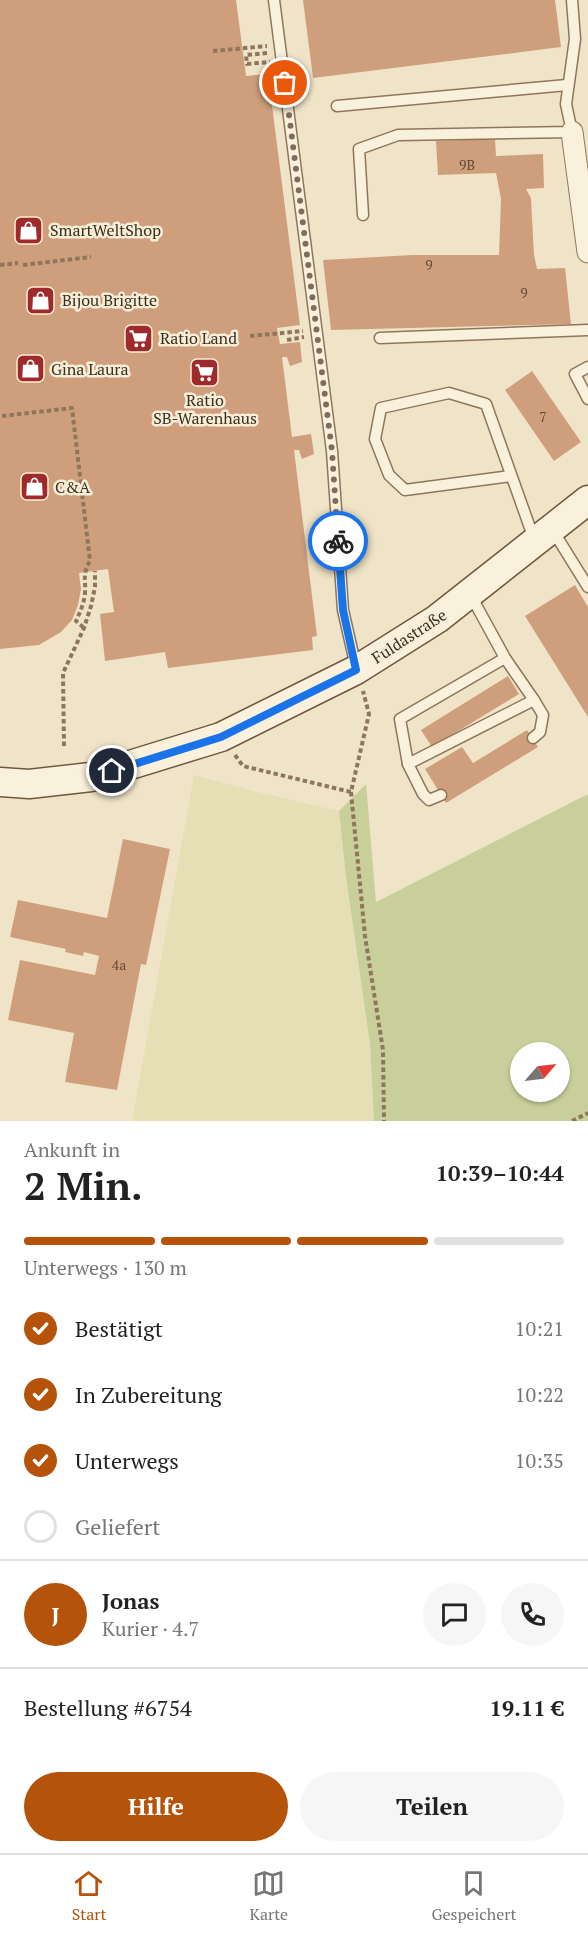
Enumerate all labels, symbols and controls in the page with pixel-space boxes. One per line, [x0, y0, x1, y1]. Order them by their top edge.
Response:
pin [259, 57, 310, 108]
icon: bag [268, 66, 301, 99]
house number: 9B [459, 155, 475, 174]
shop icon: SmartWeltShop [13, 214, 45, 246]
place label: SmartWeltShop [50, 219, 161, 241]
house number: 9 [425, 255, 433, 274]
house number: 9 [520, 283, 528, 302]
shop icon: Bijou Brigitte [25, 284, 57, 316]
place label: Bijou Brigitte [62, 289, 157, 311]
supermarket icon: Ratio Land [123, 322, 155, 354]
place label: Ratio Land [160, 327, 237, 349]
shop icon: Gina Laura [14, 353, 46, 385]
supermarket icon: Ratio SB-Warenhaus [189, 356, 221, 388]
place label: Gina Laura [51, 358, 129, 380]
place label: Ratio SB-Warenhaus [153, 389, 257, 429]
house number: 7 [539, 407, 547, 426]
shop icon: C&A [18, 471, 50, 503]
place label: C&A [55, 476, 90, 498]
courier [308, 511, 368, 571]
icon: bike [322, 525, 355, 558]
street label: Fuldastraße [367, 604, 451, 668]
pin [86, 745, 137, 796]
icon: home [95, 754, 128, 787]
house number: 4a [112, 955, 126, 974]
north arrow [510, 1042, 570, 1102]
map controls [510, 1042, 570, 1102]
text: Ankunft in [24, 1136, 120, 1163]
text: 10:39–10:44 [436, 1158, 564, 1187]
text: 2 Min. [24, 1159, 142, 1211]
text: Unterwegs · 130 m [24, 1254, 187, 1281]
icon: check [24, 1312, 57, 1345]
text: Bestätigt [75, 1314, 163, 1343]
text: 10:21 [515, 1315, 564, 1342]
icon: check [24, 1378, 57, 1411]
text: In Zubereitung [75, 1380, 222, 1409]
text: 10:22 [515, 1381, 564, 1408]
icon: check [24, 1444, 57, 1477]
text: Unterwegs [75, 1446, 179, 1475]
text: 10:35 [515, 1447, 564, 1474]
text: Geliefert [75, 1512, 160, 1541]
button: chat [423, 1583, 486, 1646]
button: phone [501, 1583, 564, 1646]
text: Jonas [102, 1586, 159, 1615]
text: J [51, 1600, 60, 1629]
text: Kurier · 4.7 [102, 1615, 199, 1642]
text: Bestellung #6754 [24, 1693, 192, 1722]
text: 19.11 € [489, 1693, 564, 1722]
button: Hilfe [24, 1772, 288, 1841]
button: Teilen [300, 1772, 564, 1841]
tab: Start [72, 1867, 106, 1925]
tab: Karte [250, 1867, 288, 1925]
tab: Gespeichert [431, 1867, 516, 1925]

